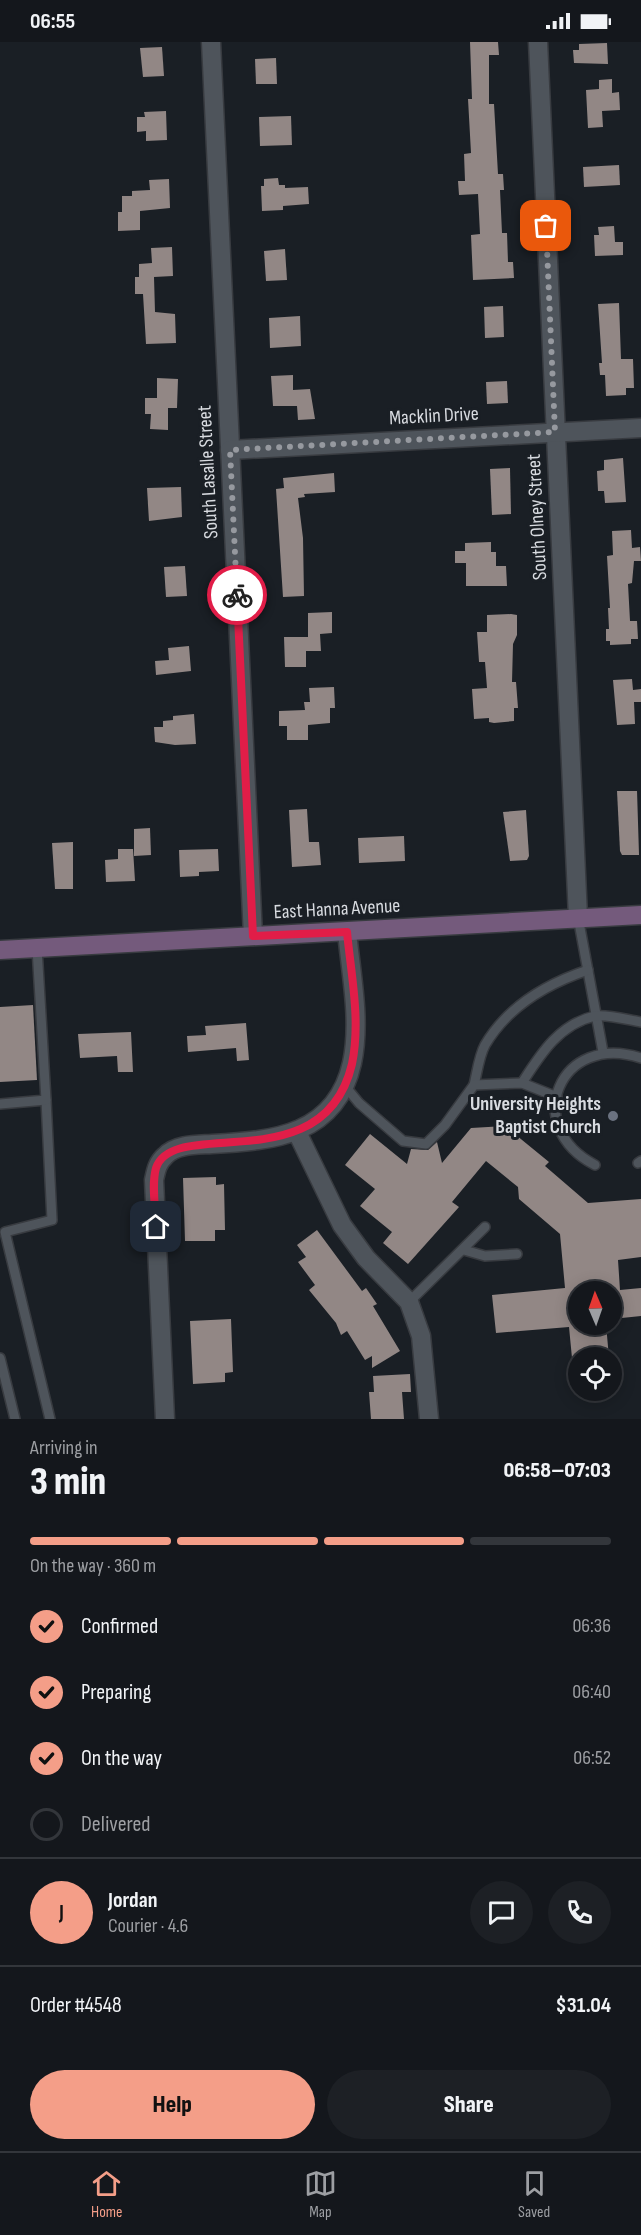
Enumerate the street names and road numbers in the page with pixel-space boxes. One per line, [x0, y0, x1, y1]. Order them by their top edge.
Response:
street label: Macklin Drive [389, 402, 479, 430]
street label: South Lasalle Street [193, 405, 223, 539]
street label: South Olney Street [522, 453, 552, 581]
street label: East Hanna Avenue [273, 894, 401, 924]

